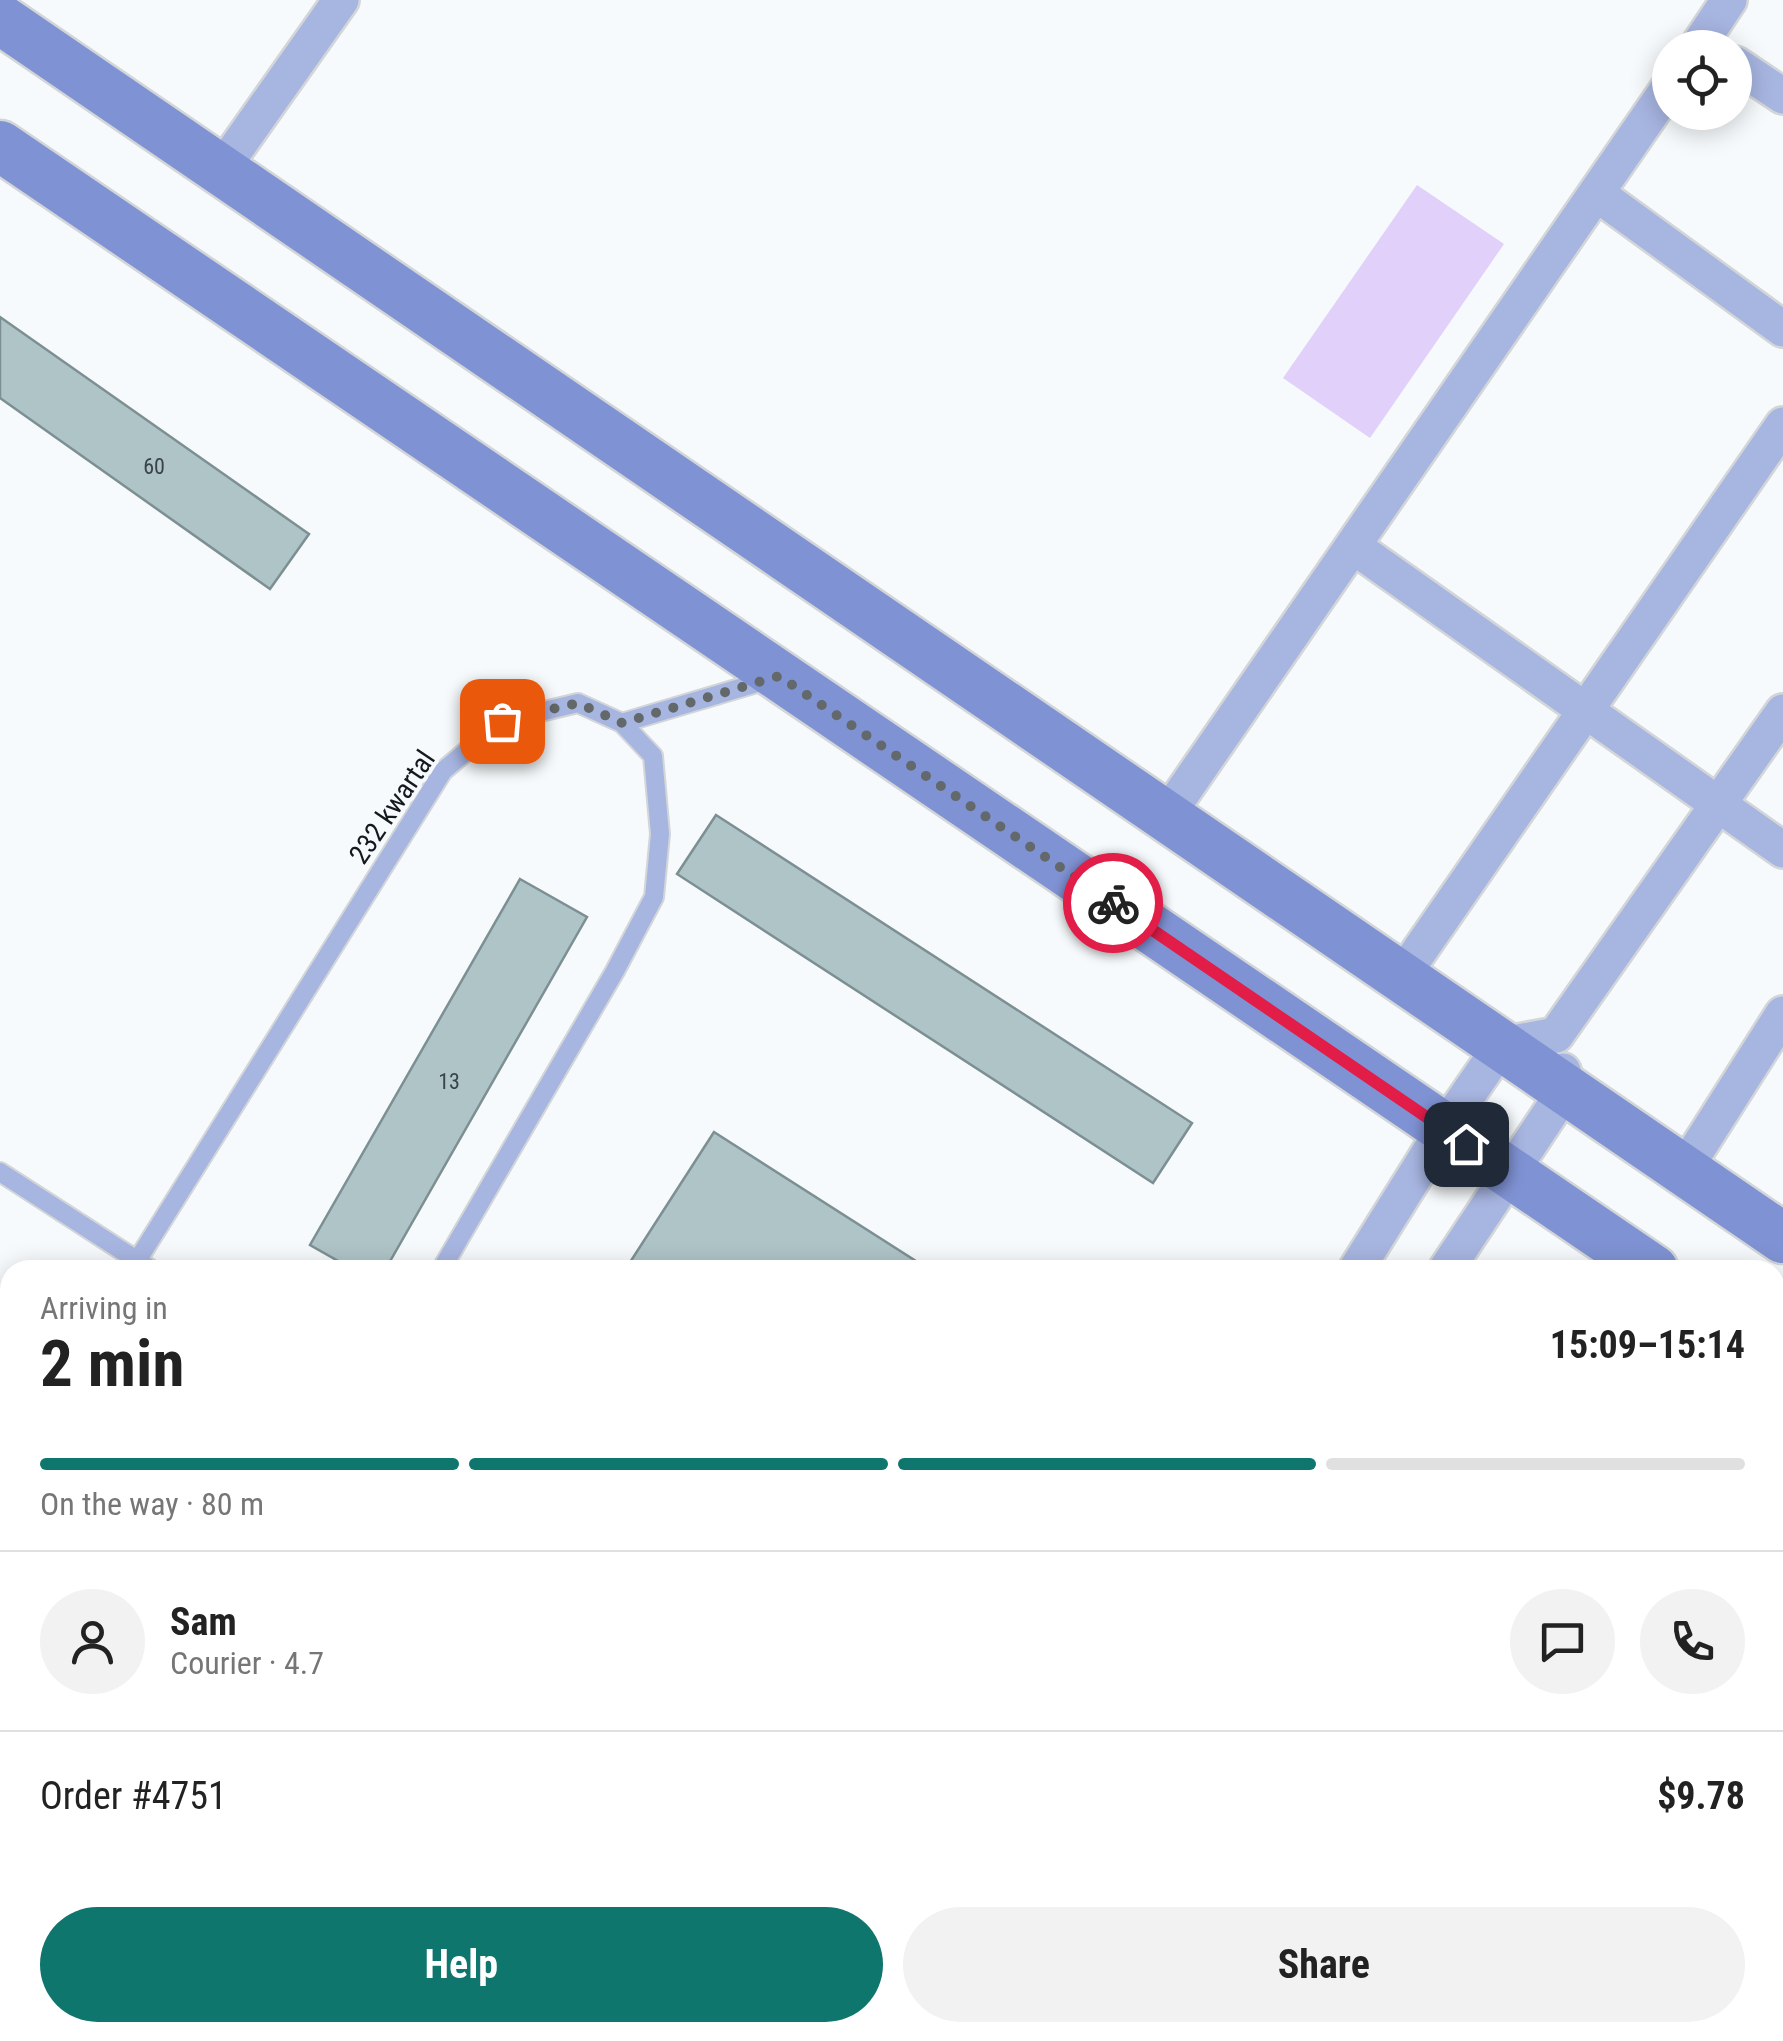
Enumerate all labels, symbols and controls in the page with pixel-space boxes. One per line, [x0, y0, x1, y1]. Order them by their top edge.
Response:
map controls [1652, 30, 1752, 130]
button: locate [1652, 30, 1752, 130]
house number: 60 [143, 454, 165, 479]
pin [460, 679, 545, 764]
icon: bag [475, 694, 530, 749]
street label: 232 kwartal [342, 744, 442, 870]
courier [1063, 853, 1163, 953]
icon: bike [1086, 876, 1141, 931]
house number: 13 [438, 1069, 460, 1094]
pin [1424, 1102, 1509, 1187]
icon: home [1439, 1117, 1494, 1172]
text: Arriving in [40, 1289, 168, 1327]
text: 15:09–15:14 [1550, 1323, 1745, 1367]
text: 2 min [40, 1326, 184, 1402]
text: On the way · 80 m [40, 1485, 264, 1523]
button: person [40, 1589, 145, 1694]
button: chat [1510, 1589, 1615, 1694]
button: phone [1640, 1589, 1745, 1694]
text: Sam [170, 1600, 237, 1644]
text: Courier · 4.7 [170, 1644, 324, 1682]
text: Order #4751 [40, 1774, 227, 1818]
text: $9.78 [1657, 1774, 1745, 1818]
button: Help [40, 1907, 883, 2022]
button: Share [903, 1907, 1745, 2022]

